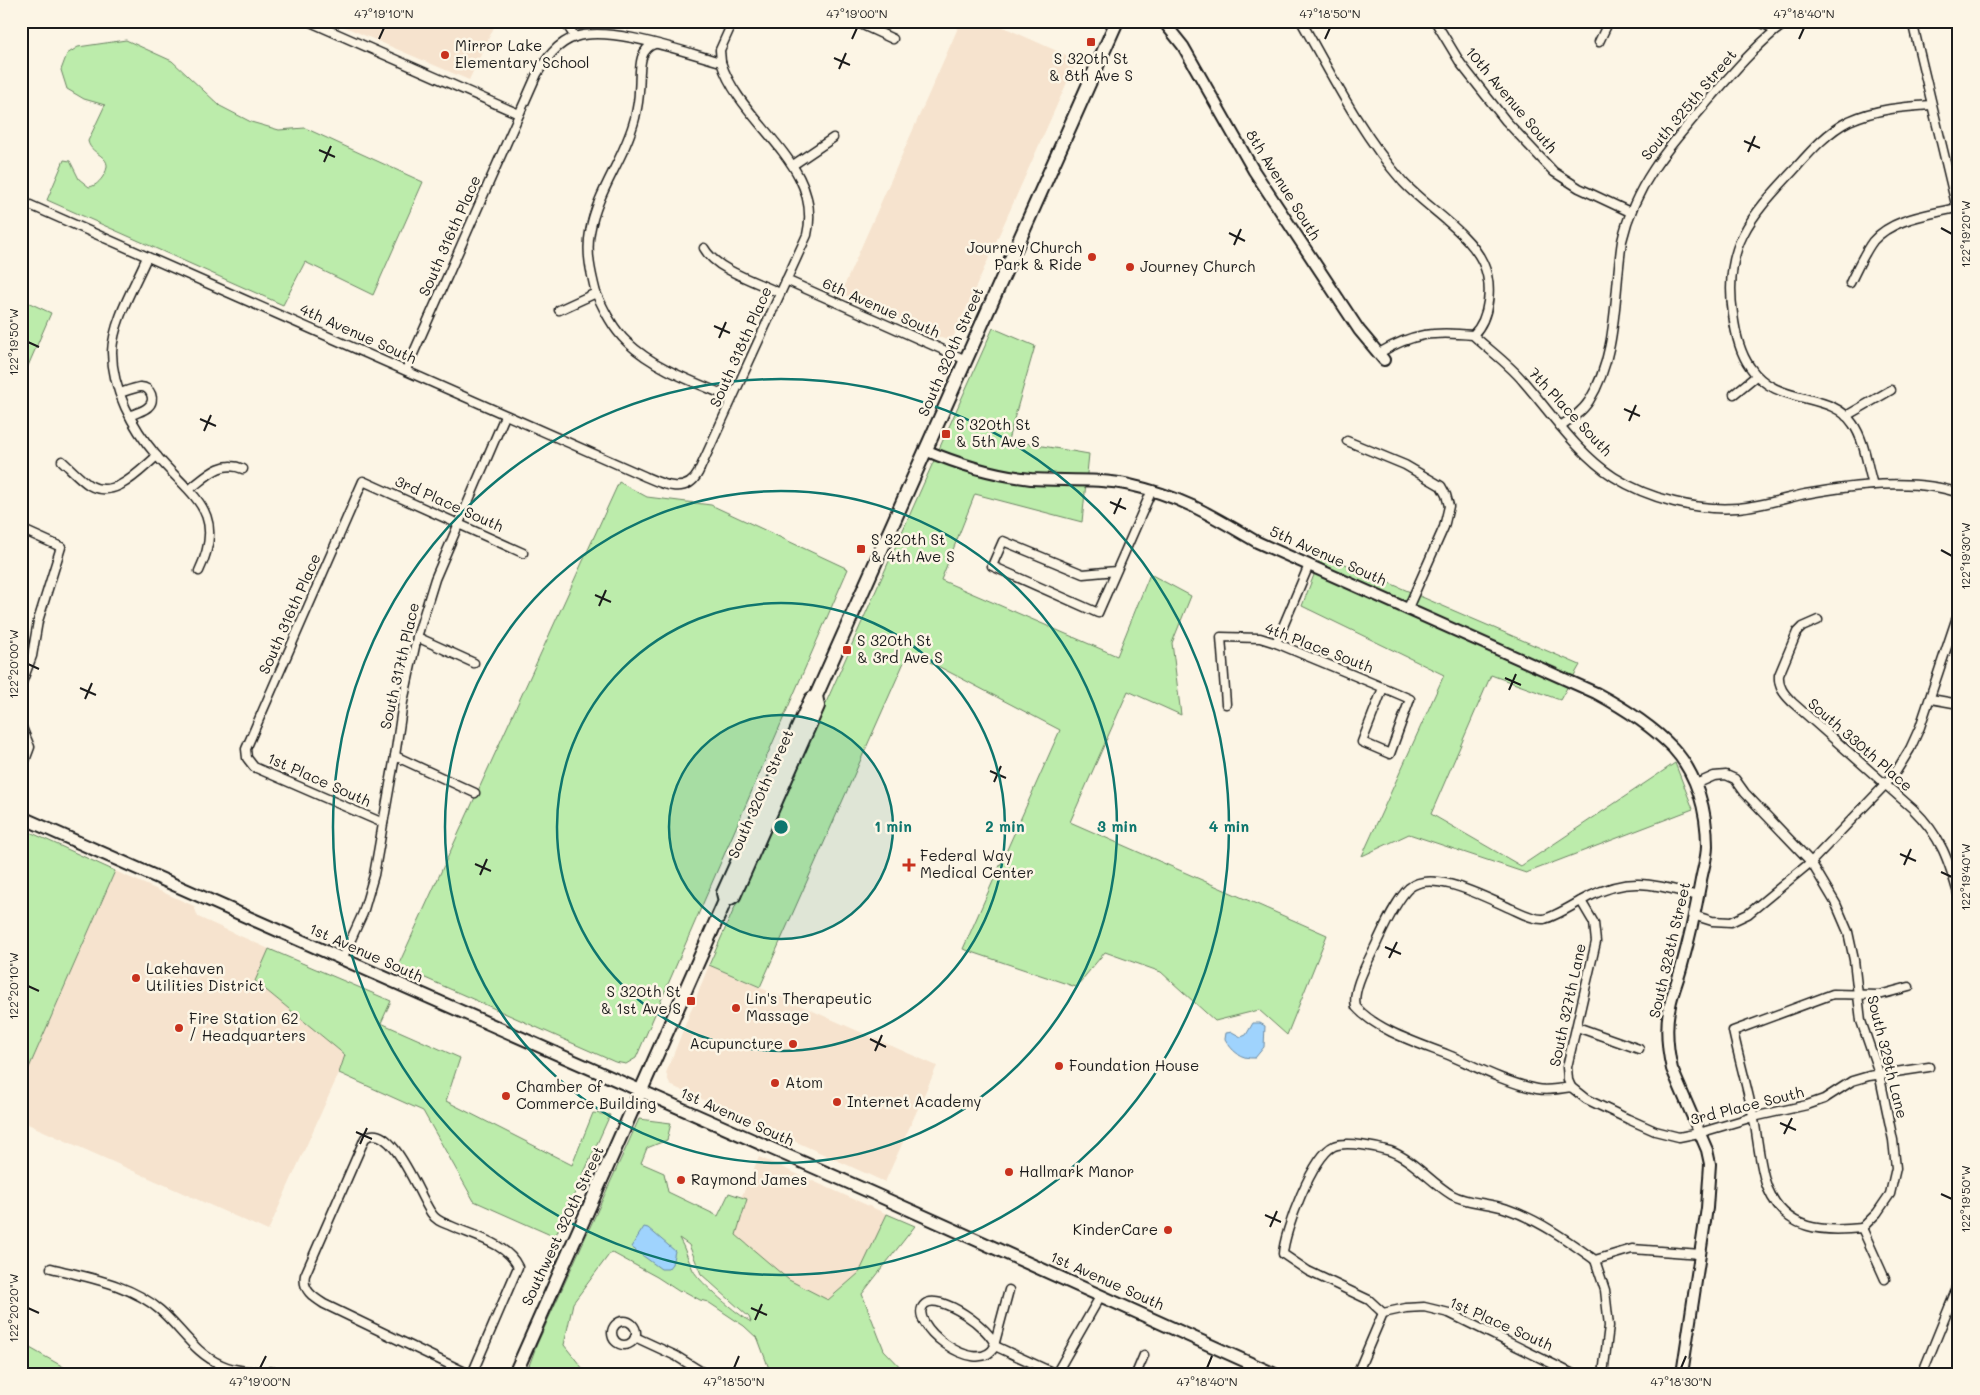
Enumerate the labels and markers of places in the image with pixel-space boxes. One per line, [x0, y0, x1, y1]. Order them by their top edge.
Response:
place label: Mirror Lake Elementary School [455, 35, 590, 72]
marker: S 320th St & 8th Ave S [1085, 36, 1097, 48]
place label: S 320th St & 8th Ave S [1049, 48, 1133, 85]
marker: Mirror Lake Elementary School [439, 49, 451, 61]
place label: Journey Church Park & Ride [967, 237, 1082, 274]
marker: Journey Church Park & Ride [1086, 251, 1098, 263]
place label: Journey Church [1140, 256, 1255, 276]
marker: Journey Church [1124, 261, 1136, 273]
place label: S 320th St & 5th Ave S [956, 414, 1040, 451]
marker: S 320th St & 5th Ave S [940, 428, 952, 440]
place label: S 320th St & 4th Ave S [871, 529, 955, 566]
marker: S 320th St & 4th Ave S [855, 543, 867, 555]
place label: S 320th St & 3rd Ave S [857, 630, 943, 667]
marker: S 320th St & 3rd Ave S [841, 644, 853, 656]
centre of rings [772, 818, 790, 836]
place label: Federal Way Medical Center [920, 845, 1034, 882]
marker: Federal Way Medical Center [902, 858, 916, 872]
place label: Lakehaven Utilities District [146, 958, 264, 995]
marker: Lakehaven Utilities District [130, 972, 142, 984]
place label: S 320th St & 1st Ave S [601, 981, 681, 1018]
place label: Lin's Therapeutic Massage [746, 988, 872, 1025]
marker: S 320th St & 1st Ave S [685, 995, 697, 1007]
marker: Lin's Therapeutic Massage [730, 1002, 742, 1014]
place label: Fire Station 62 / Headquarters [189, 1008, 306, 1045]
marker: Fire Station 62 / Headquarters [173, 1022, 185, 1034]
place label: Acupuncture [689, 1033, 783, 1053]
marker: Acupuncture [787, 1038, 799, 1050]
place label: Foundation House [1069, 1055, 1199, 1075]
marker: Foundation House [1053, 1060, 1065, 1072]
place label: Atom [785, 1072, 823, 1092]
place label: Chamber of Commerce Building [516, 1076, 657, 1113]
marker: Atom [769, 1077, 781, 1089]
marker: Chamber of Commerce Building [500, 1090, 512, 1102]
place label: Internet Academy [847, 1091, 982, 1111]
marker: Internet Academy [831, 1096, 843, 1108]
place label: Hallmark Manor [1019, 1161, 1134, 1181]
marker: Hallmark Manor [1003, 1166, 1015, 1178]
place label: Raymond James [691, 1169, 807, 1189]
marker: Raymond James [675, 1174, 687, 1186]
place label: KinderCare [1073, 1219, 1158, 1239]
marker: KinderCare [1162, 1224, 1174, 1236]

